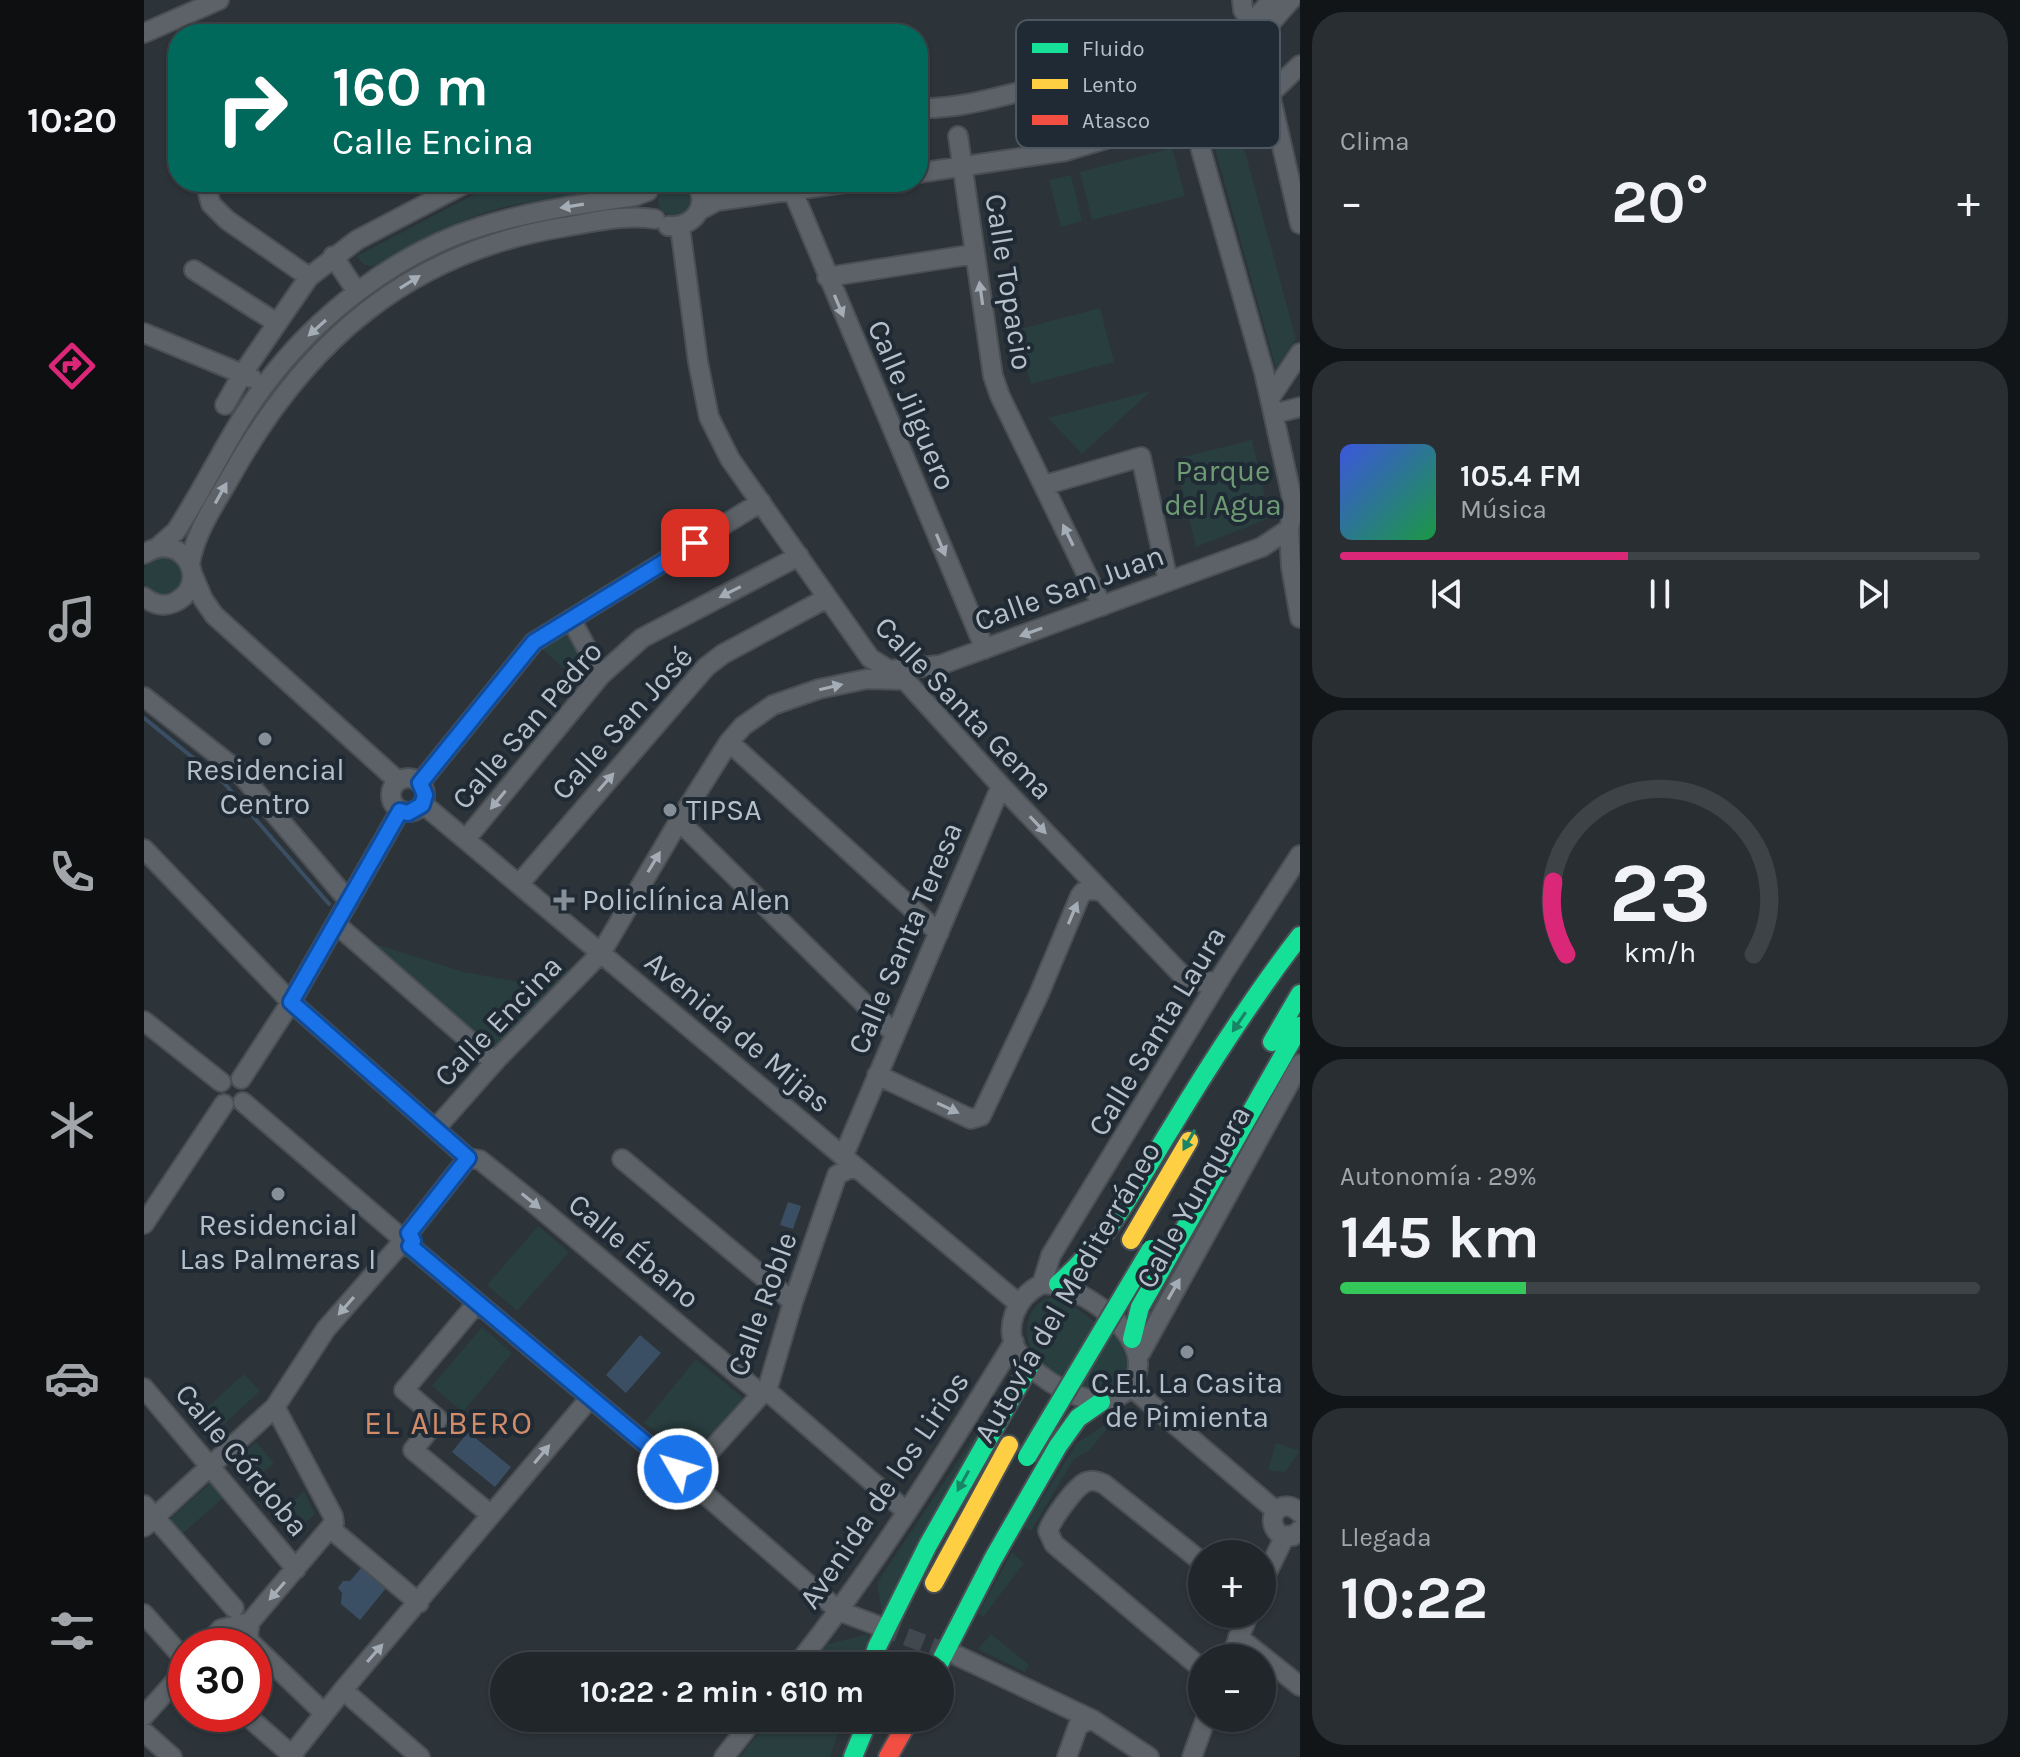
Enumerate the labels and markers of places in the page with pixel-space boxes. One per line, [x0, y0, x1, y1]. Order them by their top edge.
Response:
pin [661, 509, 729, 577]
marker: Residencial Centro [256, 730, 274, 748]
place label: Residencial Centro [185, 752, 345, 822]
place label: TIPSA [686, 792, 761, 828]
marker: TIPSA [661, 801, 679, 819]
place label: Policlínica Alen [582, 882, 790, 918]
marker: Policlínica Alen [553, 889, 575, 911]
marker: Residencial Las Palmeras I [269, 1185, 287, 1203]
place label: Residencial Las Palmeras I [179, 1207, 377, 1277]
marker: C.E.I. La Casita de Pimienta [1178, 1343, 1196, 1361]
place label: C.E.I. La Casita de Pimienta [1091, 1365, 1283, 1435]

